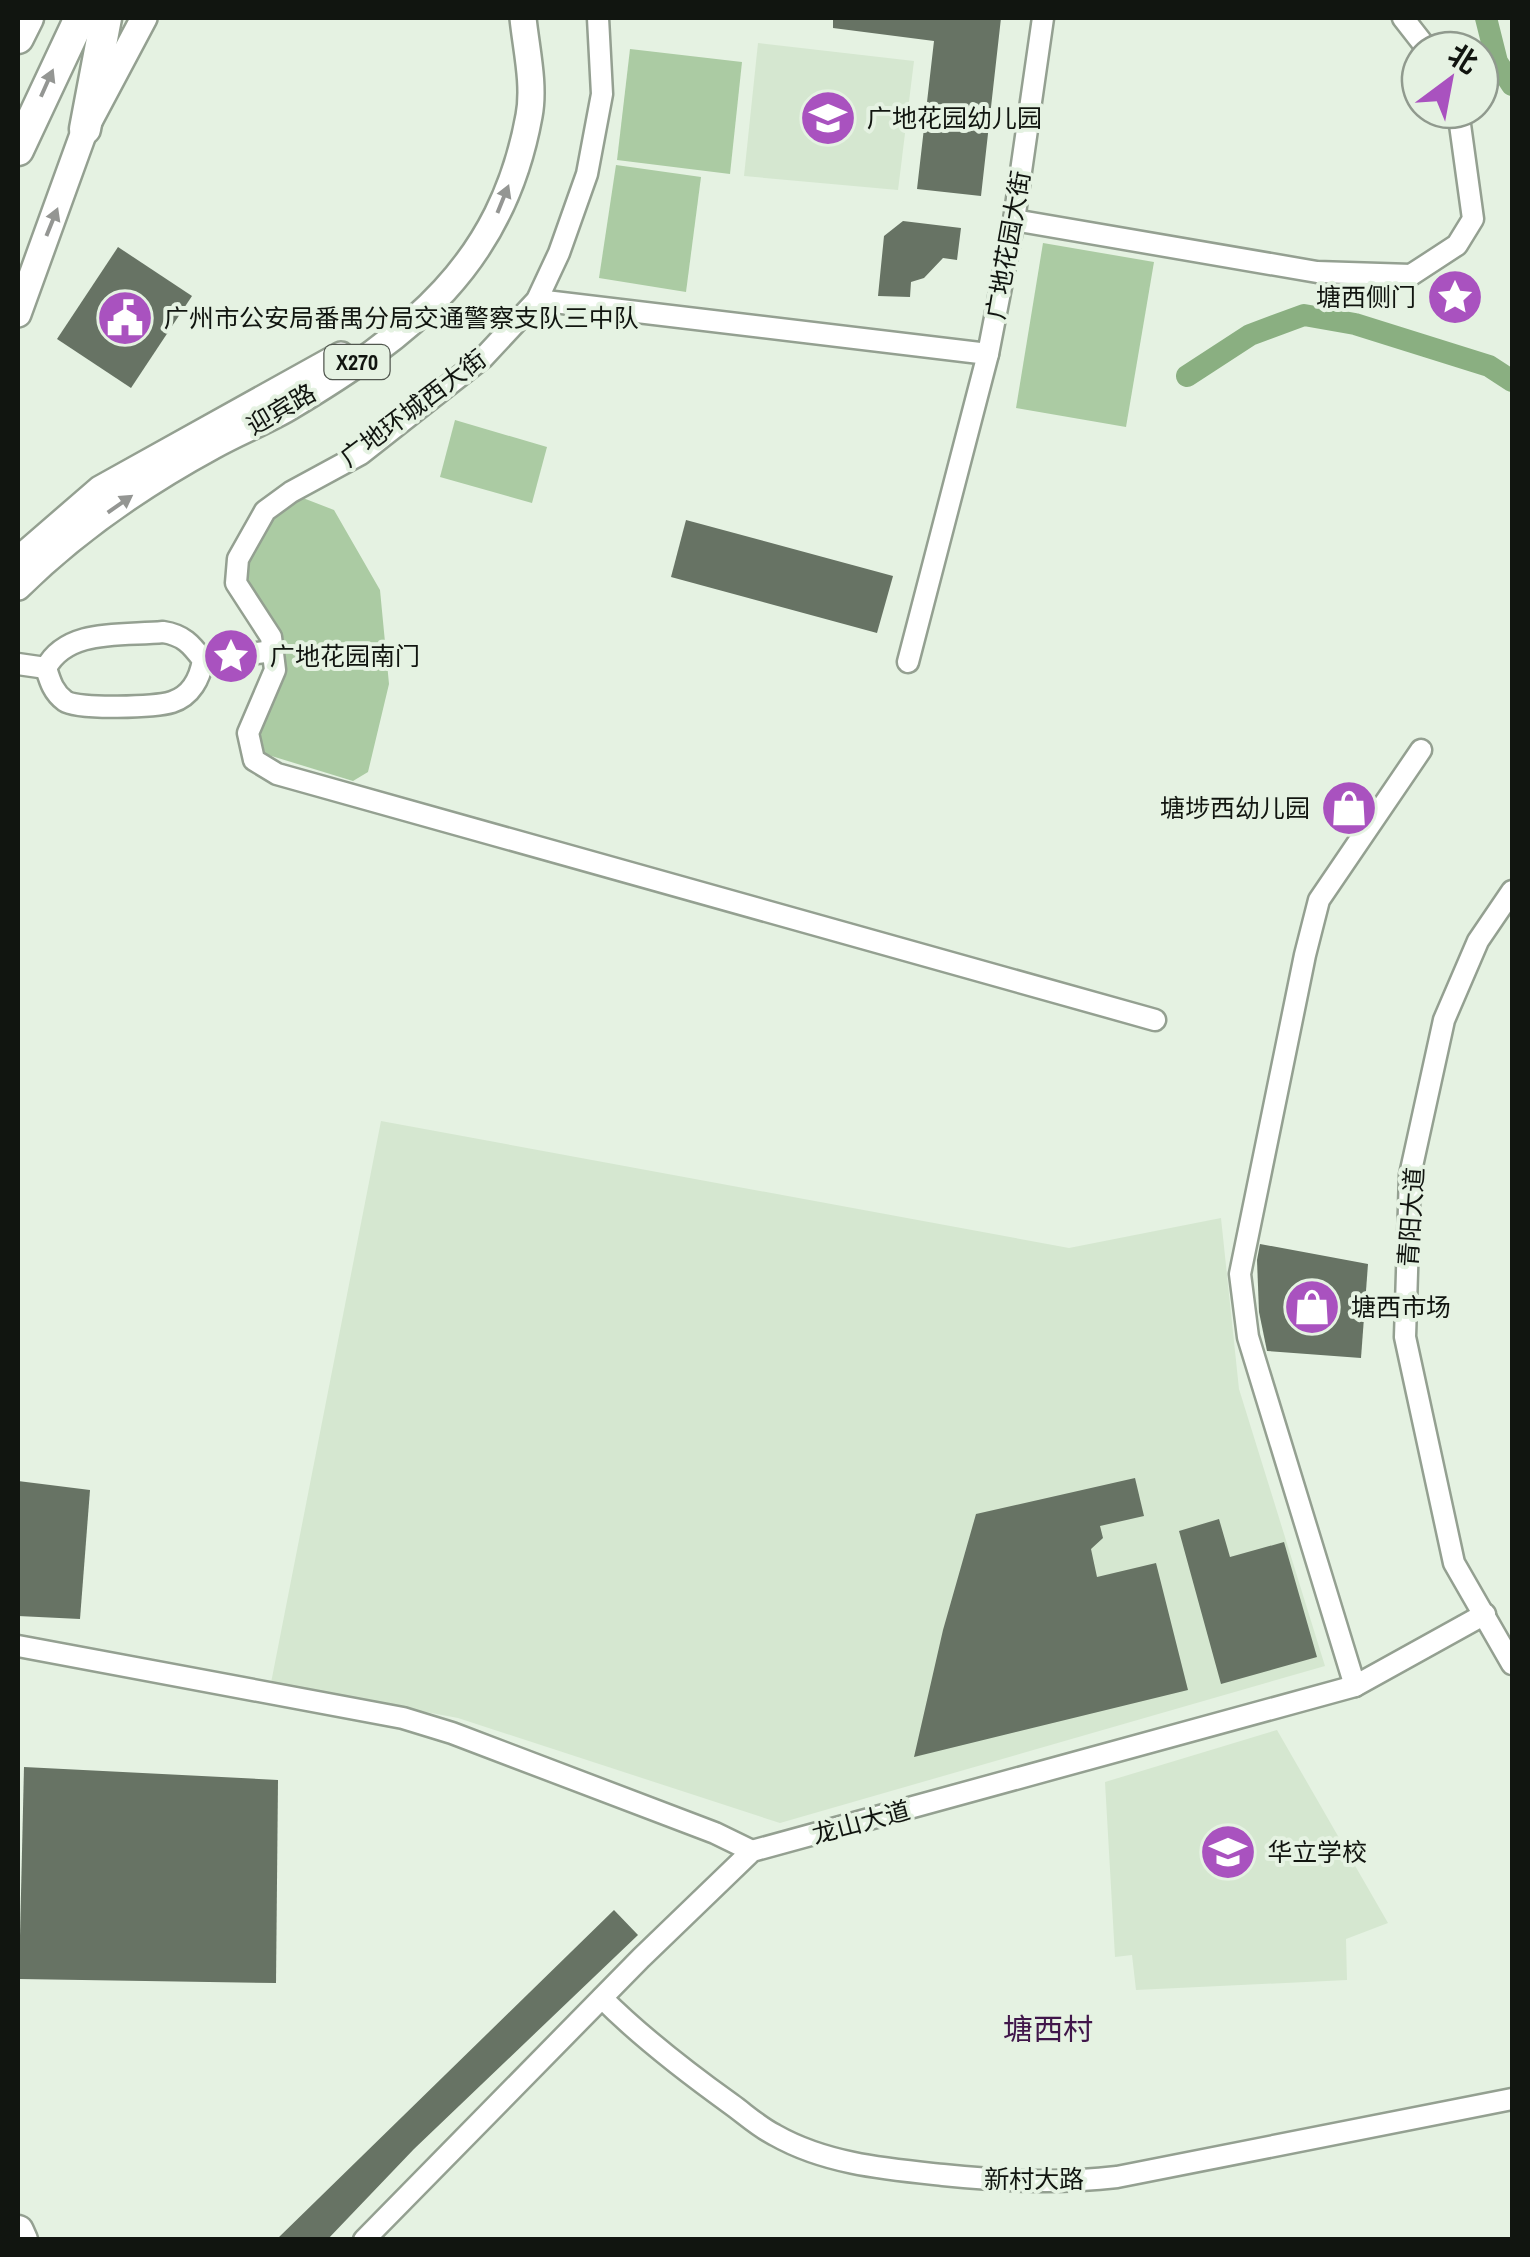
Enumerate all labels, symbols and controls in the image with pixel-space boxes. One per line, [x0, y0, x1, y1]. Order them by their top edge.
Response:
north arrow [1400, 30, 1500, 130]
text: 北 [1441, 35, 1485, 82]
one-way arrow [39, 68, 56, 97]
school or university icon: 广地花园幼儿园 [798, 88, 858, 148]
place label: 广地花园幼儿园 [867, 101, 1042, 135]
street label: 广地花园大街 [978, 168, 1038, 322]
one-way arrow [496, 184, 512, 214]
one-way arrow [44, 207, 60, 237]
place icon: 塘西侧门 [1425, 267, 1485, 327]
place label: 塘西侧门 [1316, 280, 1416, 314]
public building icon: 广州市公安局番禺分局交通警察支队三中队 [95, 288, 155, 348]
place label: 广州市公安局番禺分局交通警察支队三中队 [164, 301, 639, 335]
street label: 广地环城西大街 [333, 342, 493, 474]
road number: X270 [324, 345, 390, 379]
street label: 迎宾路 [240, 376, 322, 442]
one-way arrow [106, 495, 133, 514]
place icon: 广地花园南门 [201, 626, 261, 686]
place label: 广地花园南门 [270, 639, 420, 673]
shop icon: 塘埗西幼儿园 [1319, 778, 1379, 838]
place label: 塘埗西幼儿园 [1160, 791, 1310, 825]
street label: 青阳大道 [1391, 1166, 1431, 1268]
shop icon: 塘西市场 [1282, 1277, 1342, 1337]
place label: 塘西市场 [1351, 1290, 1451, 1324]
street label: 龙山大道 [808, 1793, 914, 1851]
school or university icon: 华立学校 [1198, 1822, 1258, 1882]
place label: 华立学校 [1267, 1835, 1367, 1869]
district label: 塘西村 [1003, 2009, 1093, 2049]
street label: 新村大路 [984, 2162, 1084, 2196]

